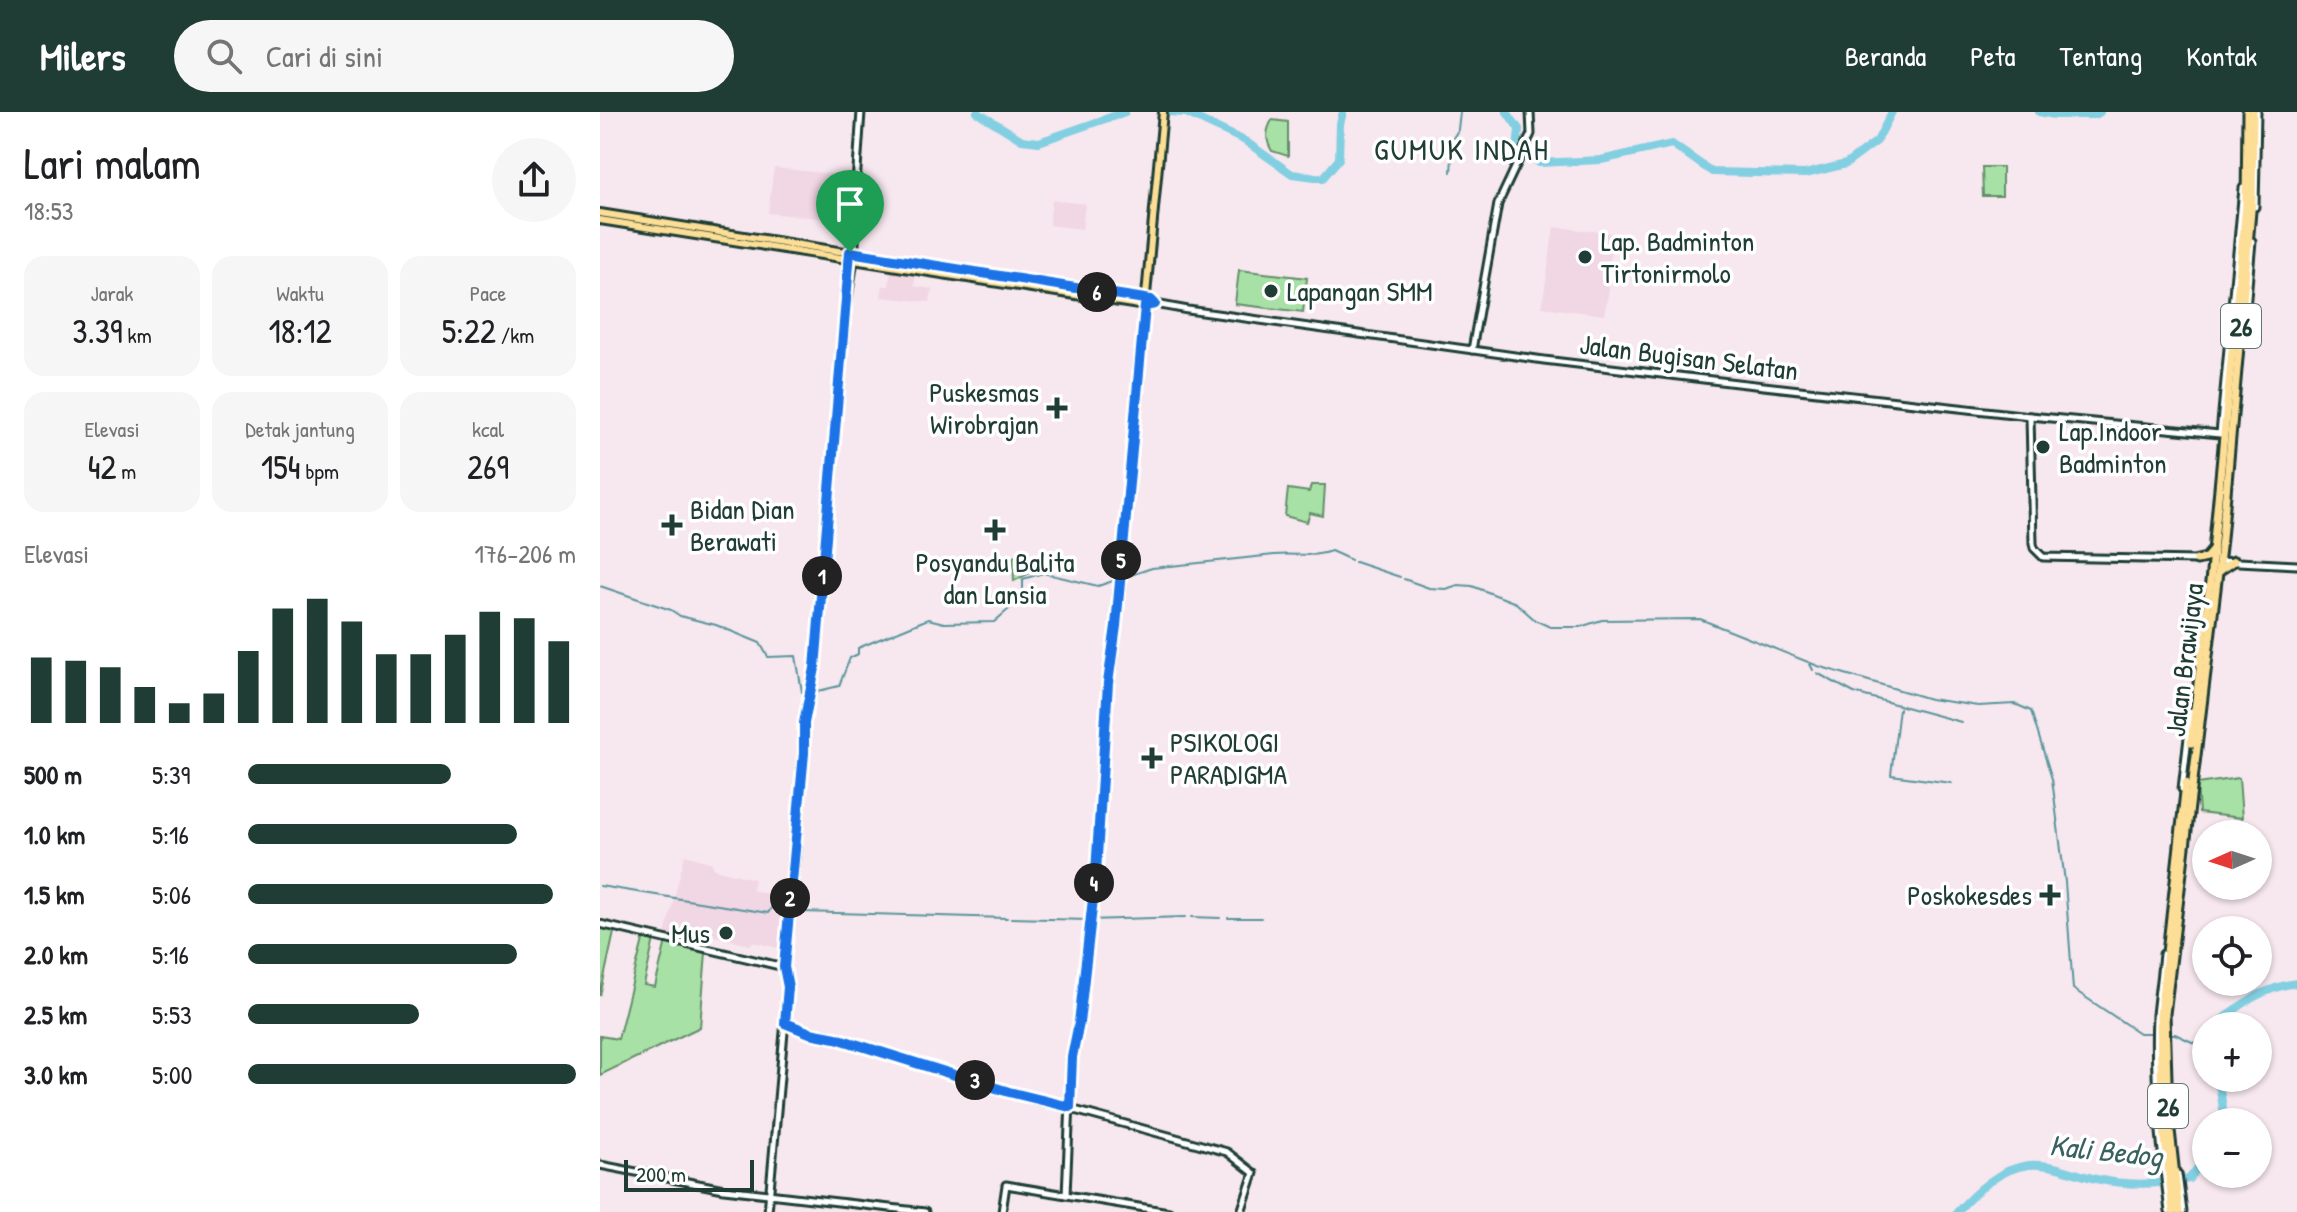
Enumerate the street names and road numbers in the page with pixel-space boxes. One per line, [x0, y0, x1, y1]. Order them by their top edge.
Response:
road number: 26 [2221, 304, 2261, 348]
street label: Jalan Bugisan Selatan [1578, 325, 1800, 389]
street label: Jalan Brawijaya [2156, 581, 2212, 739]
road number: 26 [2148, 1084, 2188, 1128]

